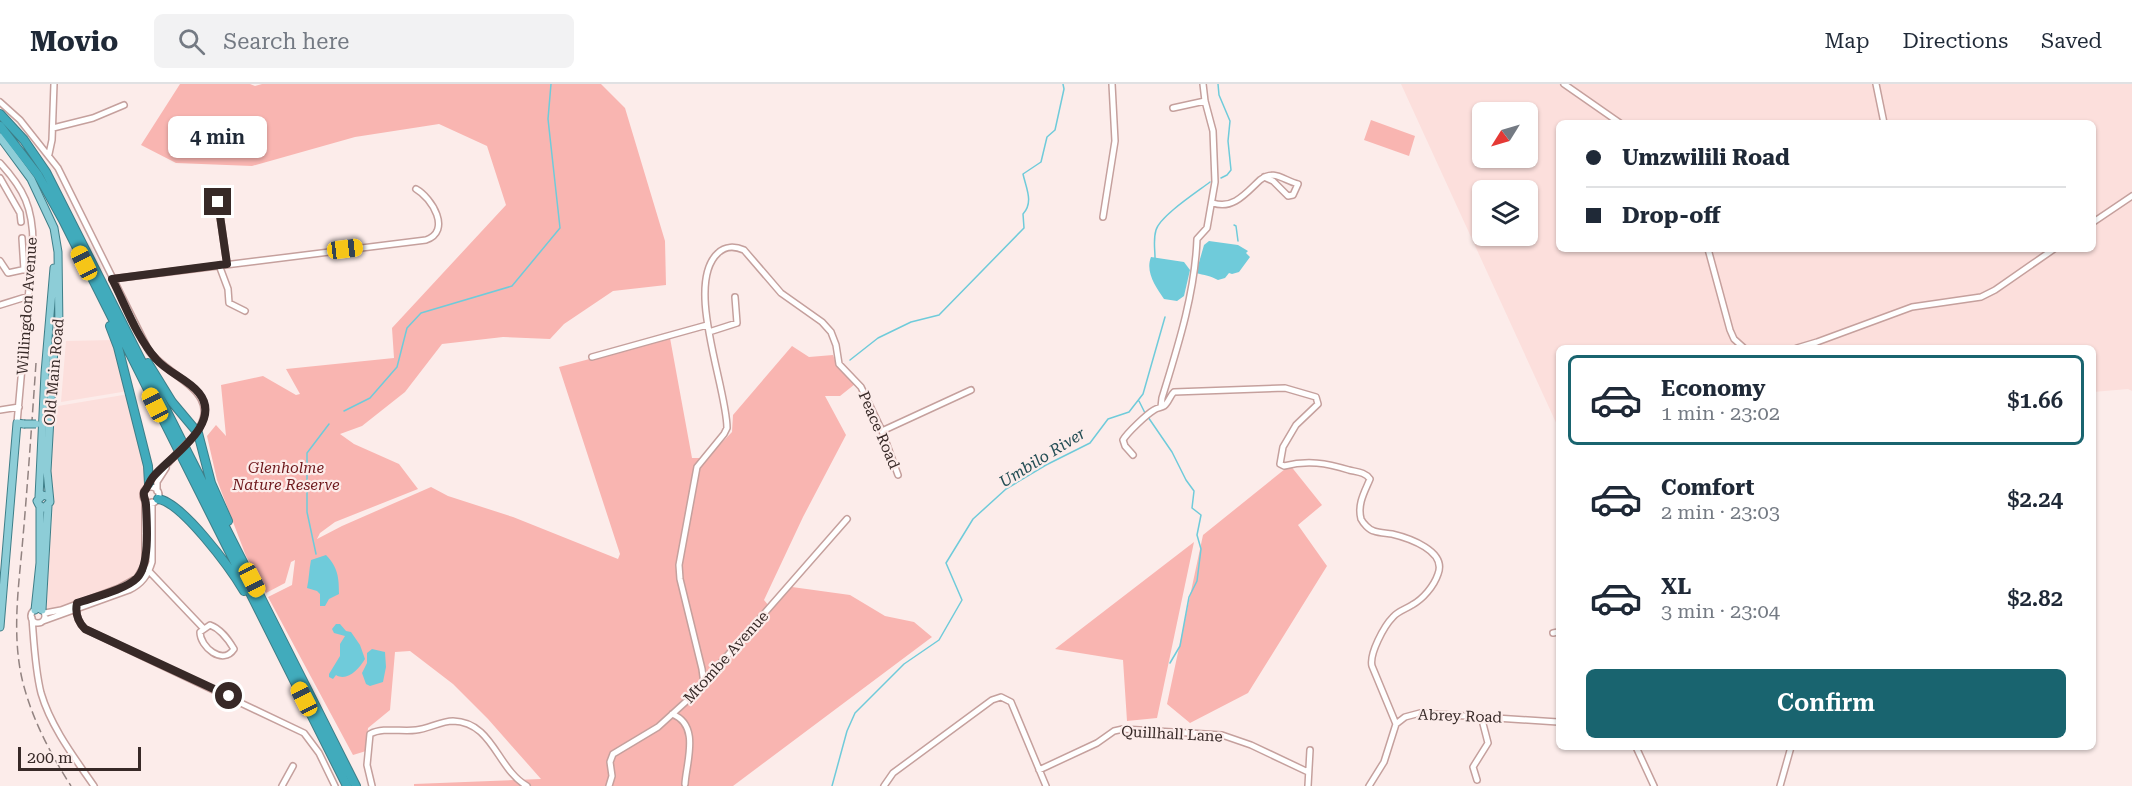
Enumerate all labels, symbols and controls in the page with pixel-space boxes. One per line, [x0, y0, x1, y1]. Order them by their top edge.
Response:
search box [154, 14, 574, 68]
text: Movio [30, 25, 118, 58]
icon: search [175, 25, 208, 58]
text: Search here [223, 29, 349, 54]
text: Map [1825, 29, 1869, 53]
text: Directions [1902, 29, 2008, 53]
text: Saved [2041, 29, 2102, 53]
north arrow [1472, 102, 1538, 168]
map controls [1472, 102, 1538, 246]
callout: 4 min [168, 115, 268, 157]
text: 4 min [190, 125, 245, 149]
text: Umzwilili Road [1622, 145, 1790, 170]
button: layers [1472, 180, 1538, 246]
route end [204, 188, 231, 215]
text: Drop-off [1622, 203, 1720, 228]
street label: Willingdon Avenue [13, 237, 41, 375]
car [326, 238, 364, 260]
car [68, 243, 100, 283]
street label: Old Main Road [40, 317, 68, 426]
icon: car [1589, 373, 1643, 427]
text: Economy [1661, 376, 1765, 401]
car [139, 385, 171, 425]
street label: Peace Road [855, 388, 904, 472]
text: $1.66 [2007, 388, 2063, 413]
text: 1 min · 23:02 [1661, 401, 1780, 425]
water label: Umbilo River [996, 423, 1089, 491]
park label: Glenholme Nature Reserve [231, 459, 340, 494]
icon: car [1589, 472, 1643, 526]
text: Comfort [1661, 475, 1754, 500]
text: $2.24 [2007, 487, 2063, 512]
text: 2 min · 23:03 [1661, 500, 1780, 524]
car [236, 560, 268, 600]
icon: car [1589, 571, 1643, 625]
text: XL [1661, 574, 1691, 599]
text: $2.82 [2007, 586, 2063, 611]
text: 3 min · 23:04 [1661, 599, 1780, 623]
street label: Mtombe Avenue [680, 607, 772, 707]
button: Confirm [1586, 669, 2066, 738]
car [288, 679, 320, 719]
route start [215, 682, 242, 709]
street label: Abrey Road [1418, 706, 1503, 726]
street label: Quillhall Lane [1121, 722, 1223, 746]
scale bar [18, 744, 141, 772]
text: 200 m [27, 748, 73, 767]

